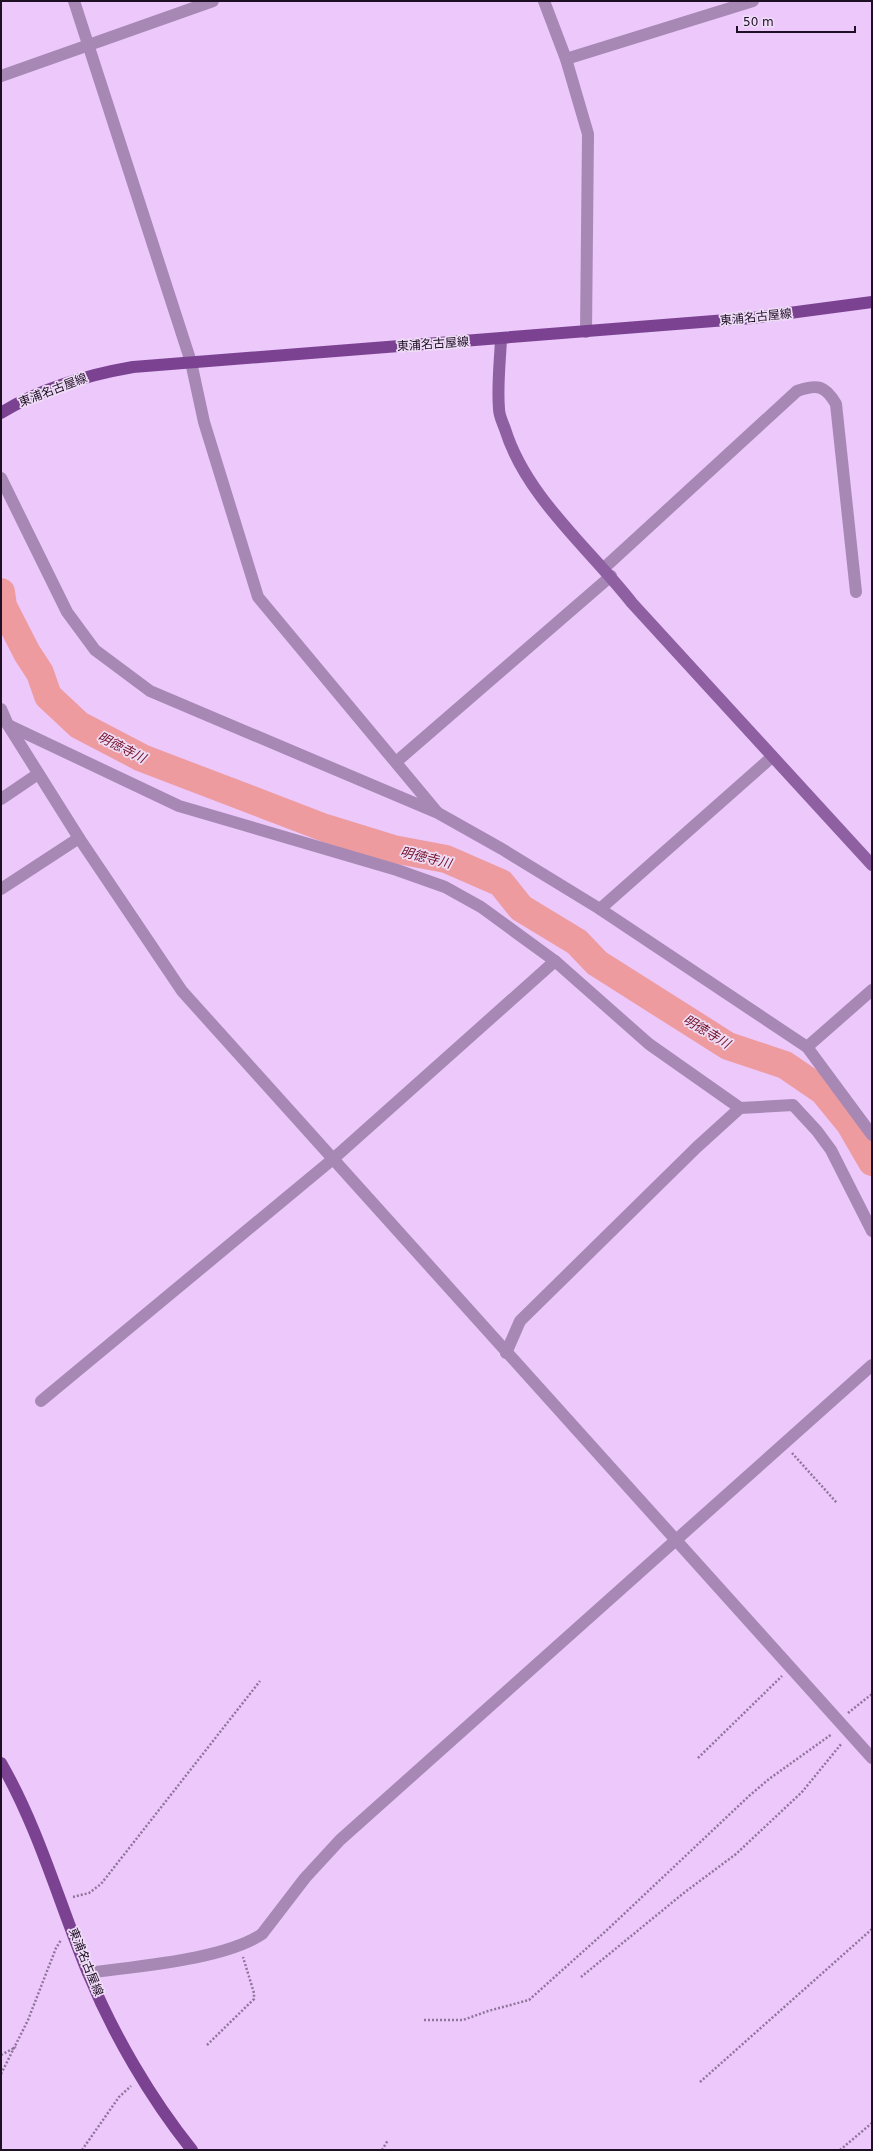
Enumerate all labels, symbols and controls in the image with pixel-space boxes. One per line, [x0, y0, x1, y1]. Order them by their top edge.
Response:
scale bar [737, 8, 855, 34]
text: 50 m [743, 15, 774, 29]
street label: 東浦名古屋線 [719, 306, 793, 328]
street label: 東浦名古屋線 [397, 335, 469, 353]
street label: 東浦名古屋線 [17, 371, 89, 409]
water label: 明徳寺川 [95, 729, 150, 767]
water label: 明徳寺川 [399, 844, 455, 872]
water label: 明徳寺川 [681, 1012, 735, 1052]
street label: 東浦名古屋線 [66, 1926, 106, 1998]

